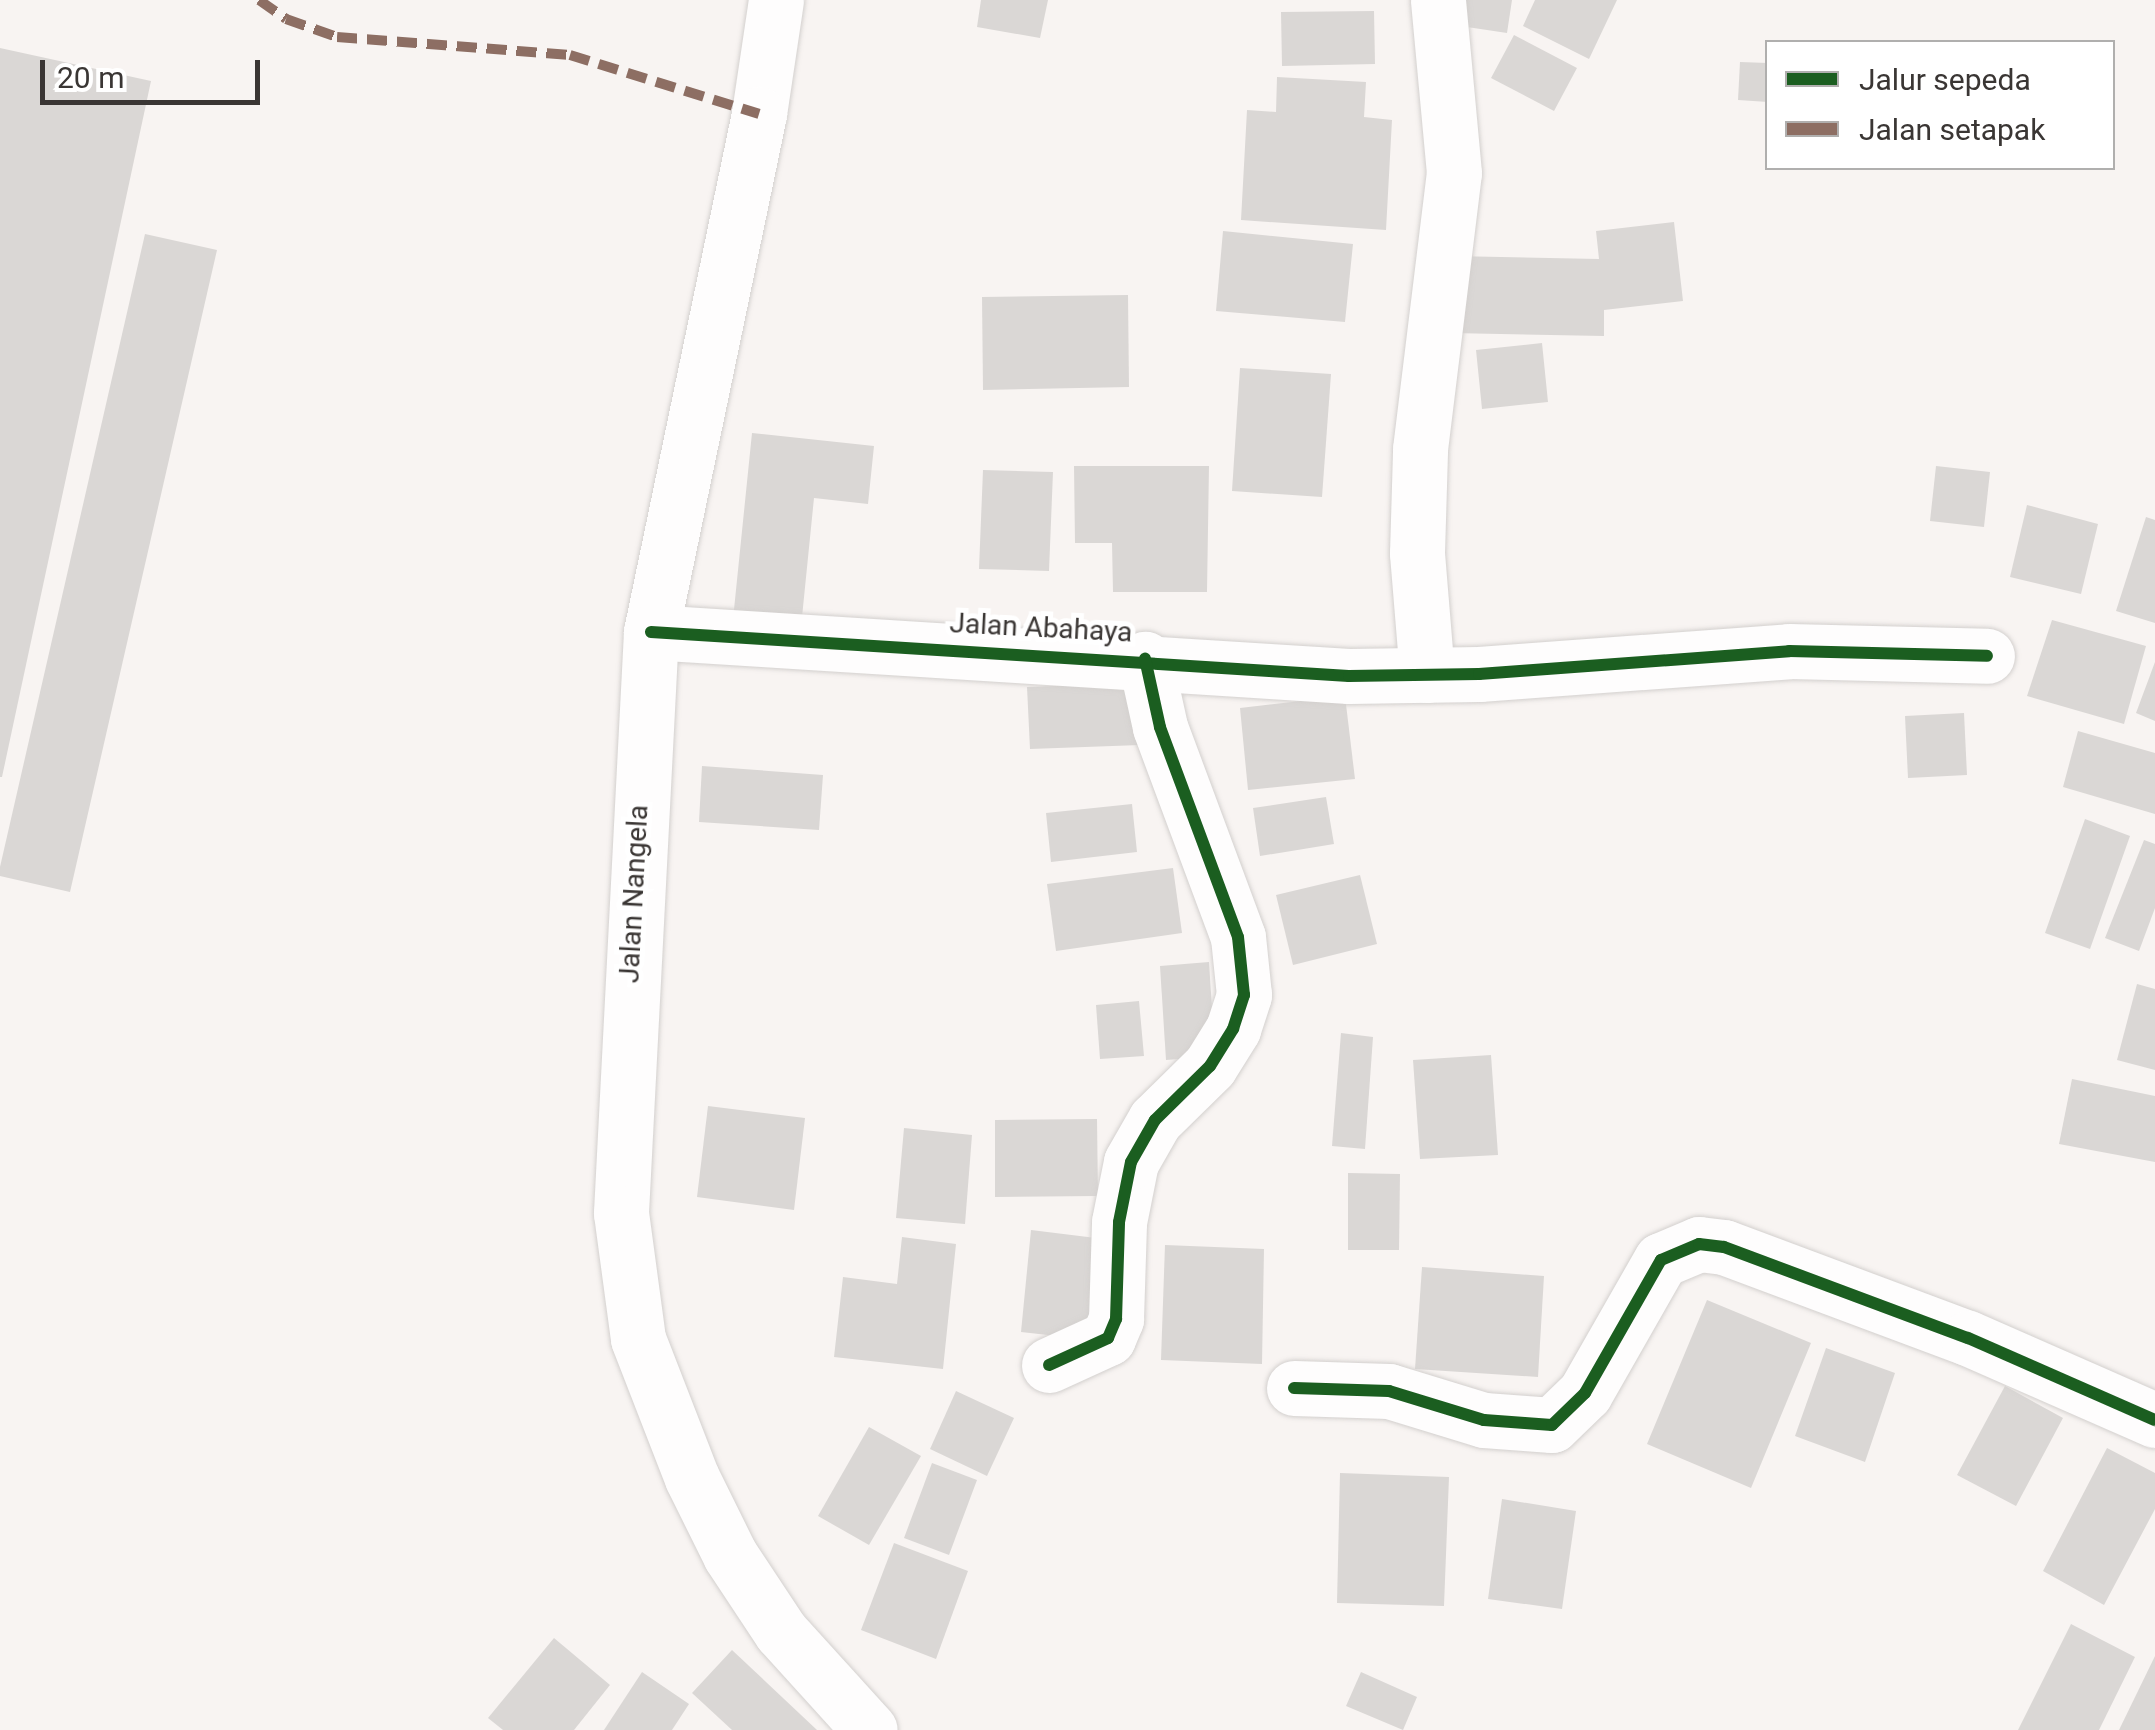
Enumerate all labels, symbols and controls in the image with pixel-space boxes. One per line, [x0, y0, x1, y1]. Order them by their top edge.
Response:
scale bar [45, 40, 265, 102]
legend [1765, 40, 2115, 170]
text: 20 m [57, 60, 124, 95]
text: Jalur sepeda [1859, 62, 2031, 97]
text: Jalan setapak [1859, 112, 2045, 147]
street label: Jalan Abahaya [949, 606, 1133, 650]
street label: Jalan Nangela [613, 804, 655, 984]

